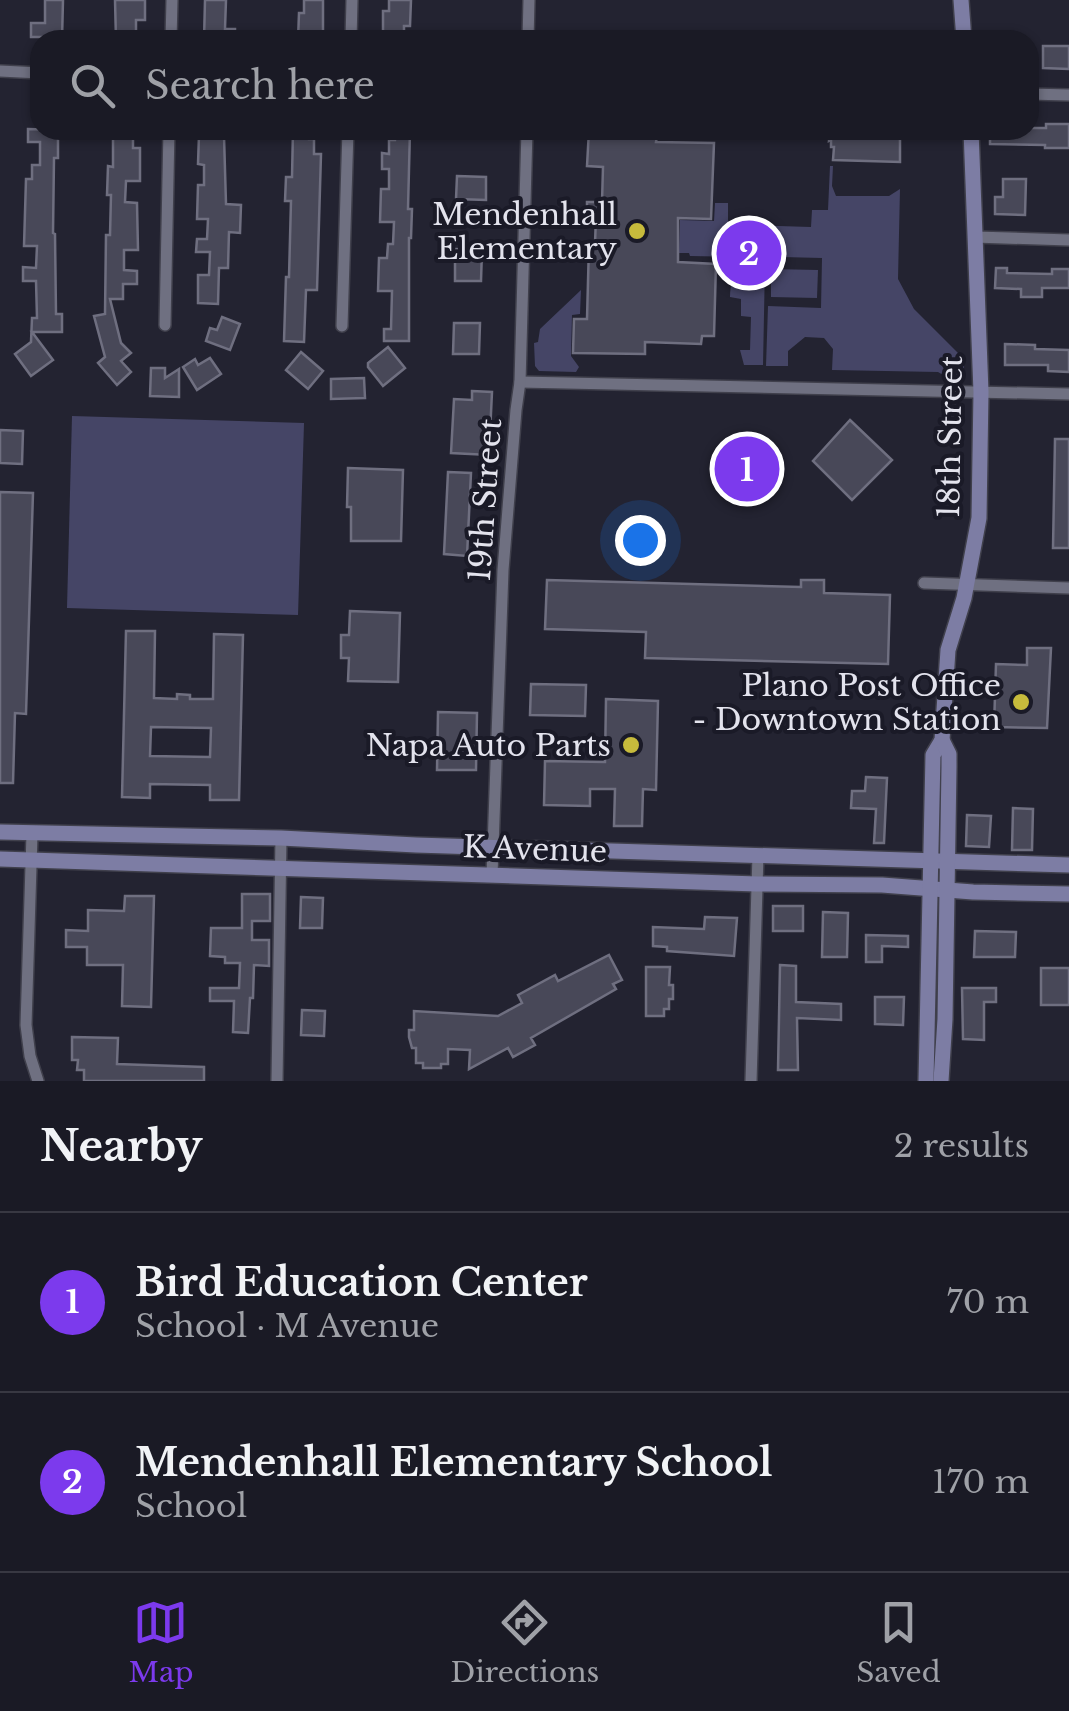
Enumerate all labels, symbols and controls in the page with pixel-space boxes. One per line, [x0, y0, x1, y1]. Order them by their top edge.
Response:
search box [30, 30, 1039, 140]
icon: search [65, 58, 120, 113]
text: Search here [145, 62, 375, 109]
place label: Mendenhall Elementary [432, 196, 617, 267]
pin: 2 [716, 216, 782, 290]
marker: Mendenhall Elementary [626, 220, 648, 242]
street label: 18th Street [930, 355, 970, 519]
street label: 19th Street [461, 417, 509, 583]
pin: 1 [714, 432, 780, 506]
your location [615, 515, 666, 566]
place label: Plano Post Office - Downtown Station [693, 667, 1001, 738]
marker: Plano Post Office - Downtown Station [1010, 691, 1032, 713]
place label: Napa Auto Parts [366, 727, 611, 764]
marker: Napa Auto Parts [620, 734, 642, 756]
street label: K Avenue [462, 828, 608, 870]
text: Nearby [40, 1120, 203, 1172]
text: 2 results [894, 1126, 1029, 1166]
text: Bird Education Center [135, 1259, 588, 1306]
text: 1 [66, 1282, 79, 1322]
text: 70 m [947, 1282, 1029, 1322]
text: School · M Avenue [135, 1306, 439, 1346]
text: Mendenhall Elementary School [135, 1439, 773, 1486]
text: 2 [62, 1462, 83, 1502]
text: 170 m [932, 1462, 1029, 1502]
text: School [135, 1486, 247, 1526]
tab: Map [128, 1595, 193, 1690]
tab: Directions [450, 1595, 599, 1690]
tab: Saved [856, 1595, 941, 1690]

